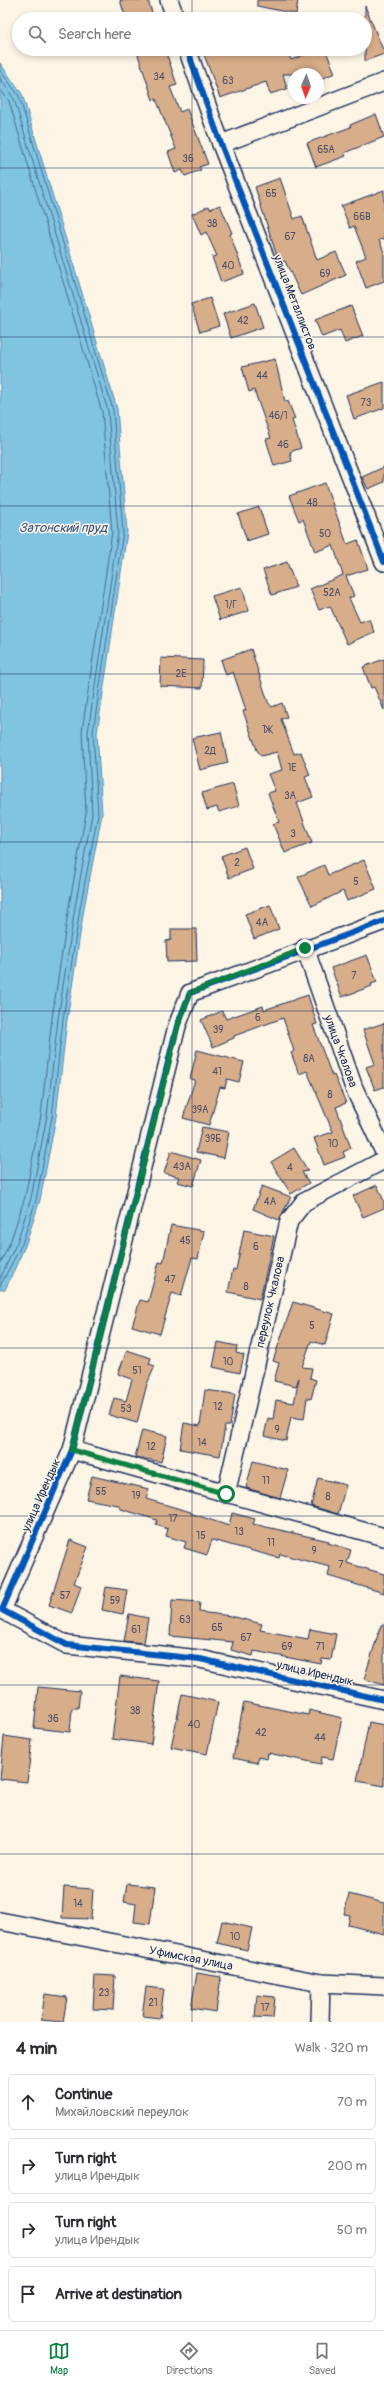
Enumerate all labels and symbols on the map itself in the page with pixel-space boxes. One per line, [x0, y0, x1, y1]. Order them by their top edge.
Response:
north arrow [288, 68, 324, 104]
house number: 34 [153, 71, 165, 83]
house number: 63 [222, 75, 234, 87]
house number: 65А [317, 144, 335, 156]
house number: 36 [182, 153, 194, 165]
house number: 65 [265, 188, 277, 200]
house number: 66В [353, 211, 371, 223]
house number: 38 [207, 218, 217, 230]
house number: 67 [284, 231, 296, 243]
street label: улица Металлистов [269, 251, 320, 352]
house number: 40 [222, 260, 234, 272]
house number: 69 [320, 268, 330, 280]
house number: 42 [237, 315, 249, 327]
house number: 44 [256, 370, 268, 382]
house number: 73 [361, 397, 372, 409]
house number: 46/1 [268, 410, 288, 422]
house number: 46 [277, 439, 289, 451]
house number: 48 [307, 497, 317, 509]
water label: Затонский пруд [19, 520, 108, 536]
house number: 50 [319, 528, 331, 540]
house number: 52А [323, 587, 341, 599]
house number: 1/Г [225, 599, 237, 611]
house number: 2Е [176, 668, 186, 680]
house number: 1Ж [262, 724, 273, 736]
house number: 2Д [204, 745, 217, 757]
house number: 1Е [287, 762, 297, 774]
house number: 3А [284, 790, 297, 802]
house number: 3 [290, 828, 296, 840]
house number: 2 [234, 857, 240, 869]
house number: 5 [353, 876, 359, 888]
house number: 4А [256, 917, 269, 929]
route end [296, 939, 314, 957]
house number: 7 [351, 970, 357, 982]
house number: 6 [255, 1012, 261, 1024]
street label: улица Чкалова [320, 1012, 361, 1090]
house number: 39 [213, 1024, 223, 1036]
house number: 8А [303, 1053, 315, 1065]
house number: 41 [212, 1066, 222, 1078]
house number: 8 [327, 1089, 333, 1101]
house number: 39А [191, 1104, 209, 1116]
house number: 39Б [205, 1133, 221, 1145]
house number: 10 [328, 1138, 339, 1150]
house number: 43А [173, 1161, 191, 1173]
house number: 4 [287, 1162, 293, 1174]
house number: 4А [264, 1196, 277, 1208]
house number: 45 [179, 1235, 191, 1247]
house number: 6 [253, 1241, 259, 1253]
street label: переулок Чкалова [253, 1254, 288, 1349]
house number: 47 [164, 1274, 176, 1286]
house number: 8 [243, 1281, 249, 1293]
house number: 5 [309, 1320, 315, 1332]
house number: 10 [223, 1356, 234, 1368]
house number: 51 [132, 1365, 142, 1377]
house number: 12 [213, 1401, 223, 1413]
house number: 53 [121, 1403, 132, 1415]
house number: 9 [274, 1424, 280, 1436]
house number: 14 [197, 1437, 207, 1449]
house number: 12 [146, 1441, 156, 1453]
street label: улица Ирендык [18, 1456, 64, 1535]
house number: 11 [262, 1475, 270, 1487]
route start [217, 1485, 235, 1503]
house number: 55 [96, 1486, 106, 1498]
house number: 19 [131, 1490, 141, 1502]
house number: 8 [325, 1491, 331, 1503]
house number: 17 [168, 1513, 178, 1525]
house number: 13 [234, 1526, 244, 1538]
house number: 15 [196, 1530, 206, 1542]
house number: 11 [267, 1537, 275, 1549]
house number: 9 [311, 1545, 317, 1557]
house number: 7 [338, 1559, 344, 1571]
house number: 57 [60, 1590, 71, 1602]
house number: 59 [110, 1595, 120, 1607]
house number: 63 [179, 1614, 191, 1626]
house number: 65 [211, 1622, 223, 1634]
house number: 61 [131, 1624, 141, 1636]
house number: 67 [240, 1632, 252, 1644]
house number: 69 [282, 1641, 292, 1653]
house number: 71 [315, 1641, 325, 1653]
street label: улица Ирендык [274, 1657, 355, 1690]
house number: 38 [130, 1705, 140, 1717]
house number: 36 [47, 1713, 59, 1725]
house number: 40 [188, 1719, 200, 1731]
house number: 42 [255, 1727, 267, 1739]
house number: 44 [314, 1732, 326, 1744]
house number: 14 [73, 1898, 83, 1910]
house number: 10 [230, 1931, 241, 1943]
street label: Уфимская улица [148, 1943, 234, 1974]
house number: 23 [99, 1987, 110, 1999]
house number: 21 [148, 1997, 158, 2009]
house number: 17 [260, 2002, 270, 2014]

